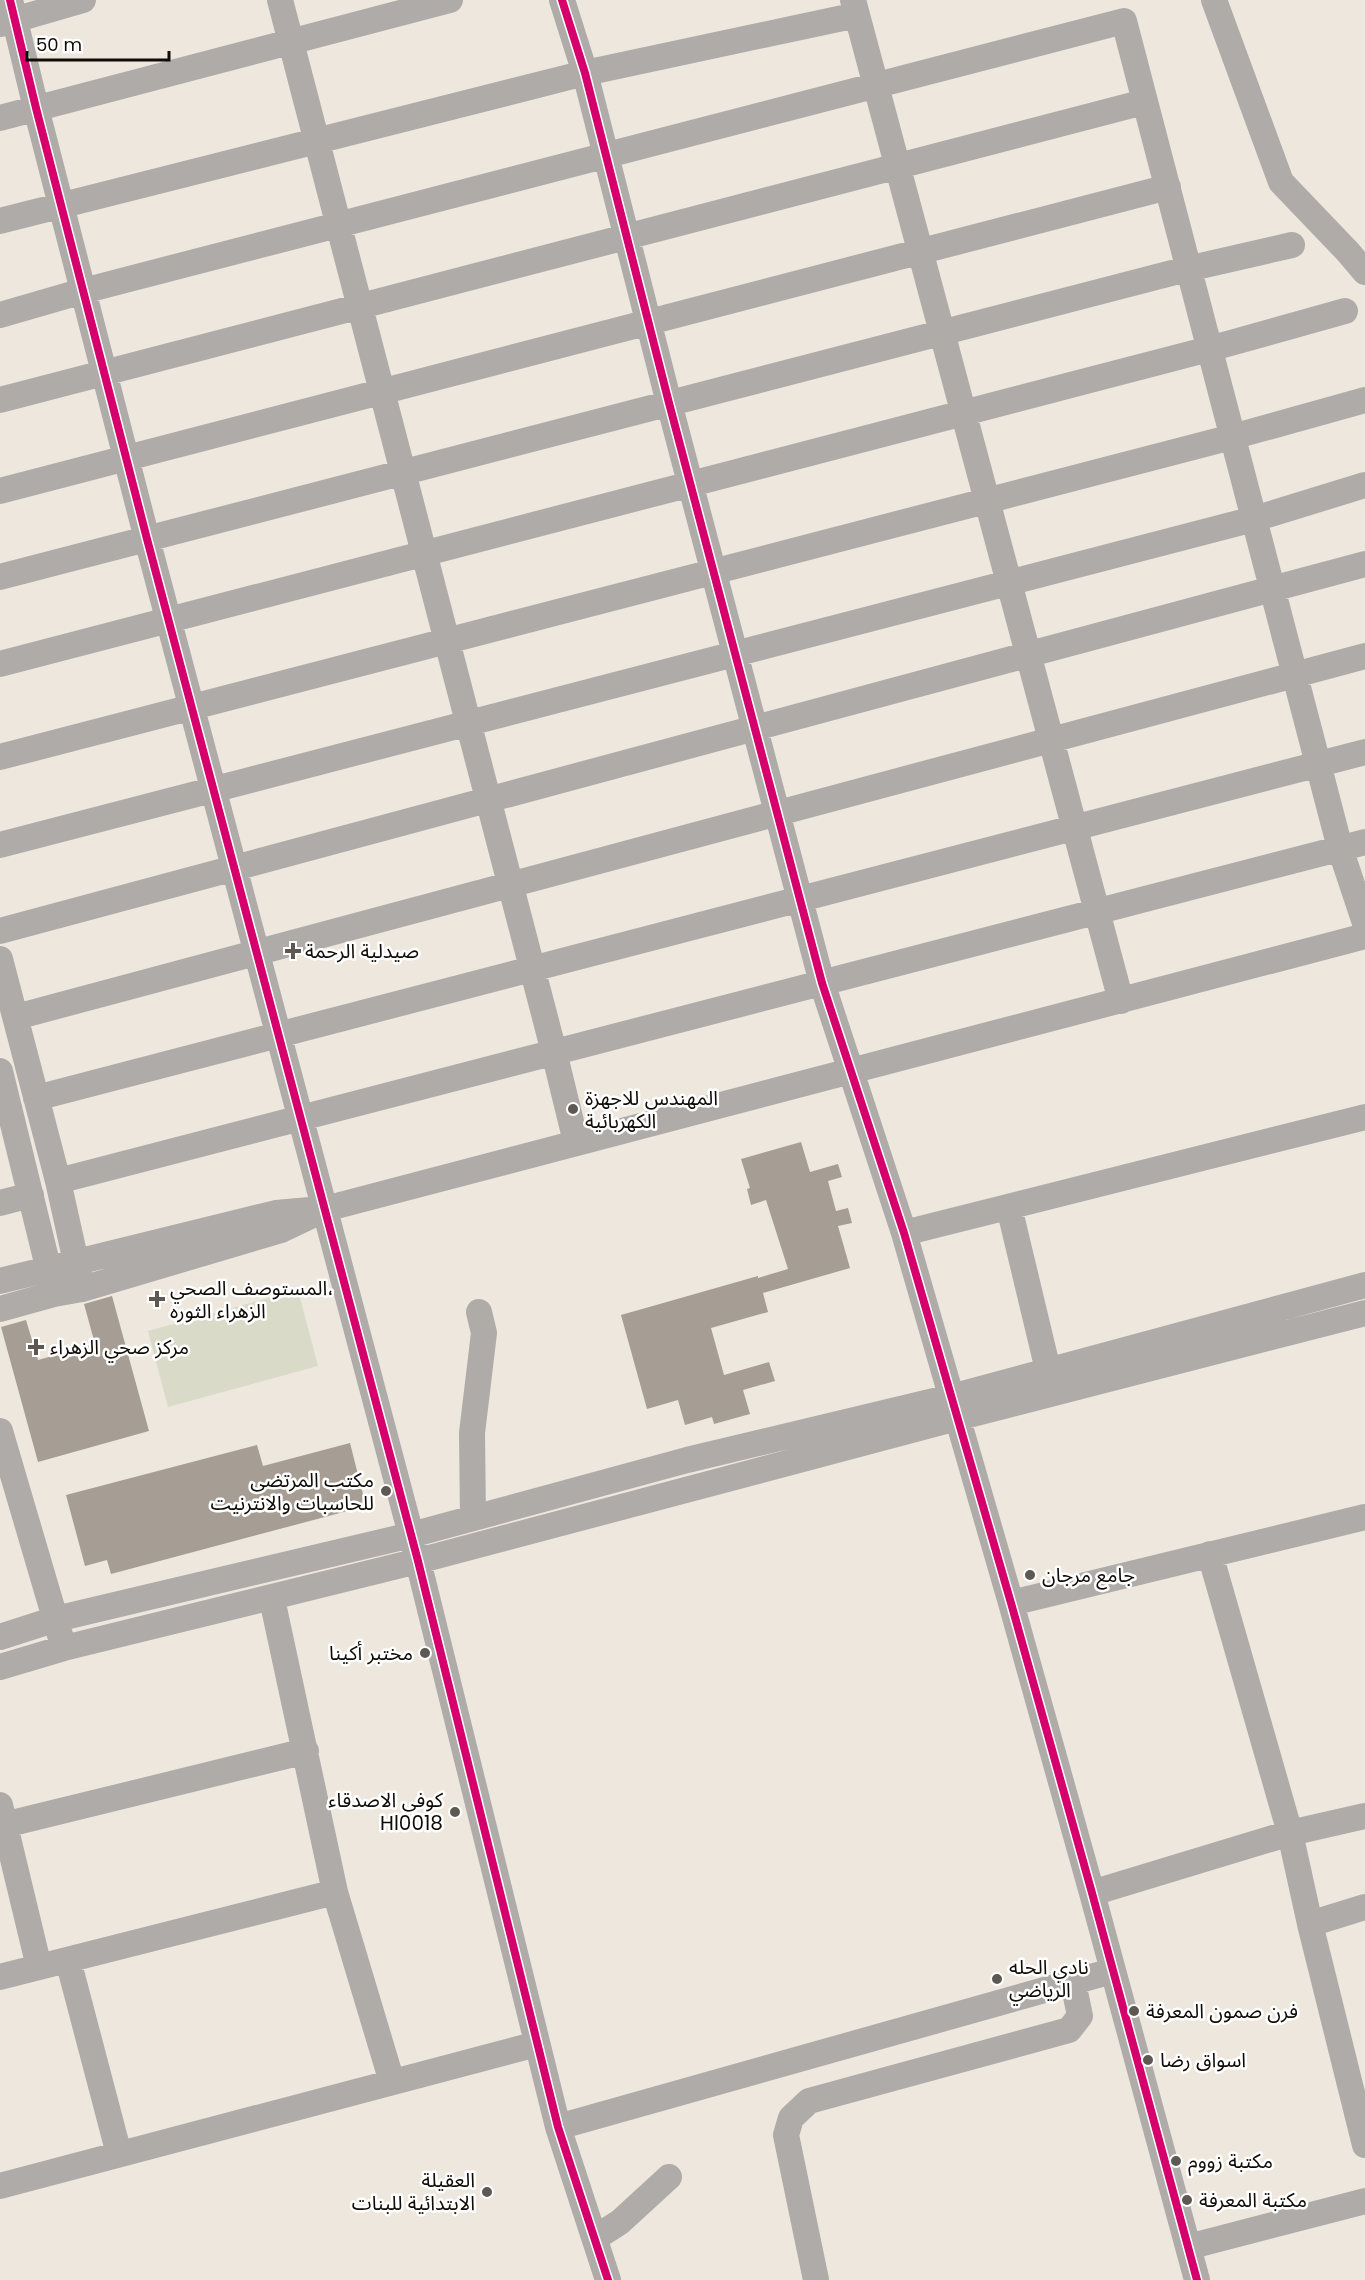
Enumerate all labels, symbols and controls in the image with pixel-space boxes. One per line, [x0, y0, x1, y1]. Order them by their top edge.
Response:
scale bar [27, 24, 170, 62]
text: 50 m [36, 32, 82, 57]
place label: صيدلية الرحمة [305, 937, 419, 965]
marker: صيدلية الرحمة [286, 944, 300, 958]
place label: المهندس للاجهزة الكهربائية [585, 1084, 718, 1135]
marker: المهندس للاجهزة الكهربائية [566, 1102, 580, 1116]
place label: المستوصف الصحي، الزهراء الثوره [170, 1274, 334, 1325]
marker: المستوصف الصحي، الزهراء الثوره [148, 1290, 166, 1308]
place label: مركز صحي الزهراء [50, 1333, 189, 1363]
marker: مركز صحي الزهراء [27, 1338, 45, 1356]
place label: مكتب المرتضى للحاسبات والانترنيت [210, 1466, 374, 1517]
marker: مكتب المرتضى للحاسبات والانترنيت [379, 1484, 393, 1498]
place label: جامع مرجان [1042, 1561, 1135, 1590]
marker: جامع مرجان [1023, 1568, 1037, 1582]
place label: مختبر أكينا [329, 1639, 413, 1667]
marker: مختبر أكينا [418, 1646, 432, 1660]
place label: كوفي الاصدقاء Hl0018 [328, 1786, 444, 1837]
marker: كوفي الاصدقاء Hl0018 [448, 1805, 462, 1819]
place label: نادي الحله الرياضي [1009, 1953, 1089, 2006]
marker: نادي الحله الرياضي [990, 1972, 1004, 1986]
place label: فرن صمون المعرفة [1146, 1997, 1298, 2025]
marker: فرن صمون المعرفة [1127, 2004, 1141, 2018]
place label: اسواق رضا [1160, 2046, 1246, 2074]
marker: اسواق رضا [1141, 2053, 1155, 2067]
place label: مكتبة زووم [1188, 2147, 1273, 2176]
marker: مكتبة زووم [1169, 2154, 1183, 2168]
place label: العقيلة الابتدائية للبنات [352, 2166, 475, 2217]
marker: العقيلة الابتدائية للبنات [480, 2185, 494, 2199]
place label: مكتبة المعرفة [1199, 2186, 1307, 2214]
marker: مكتبة المعرفة [1180, 2193, 1194, 2207]

